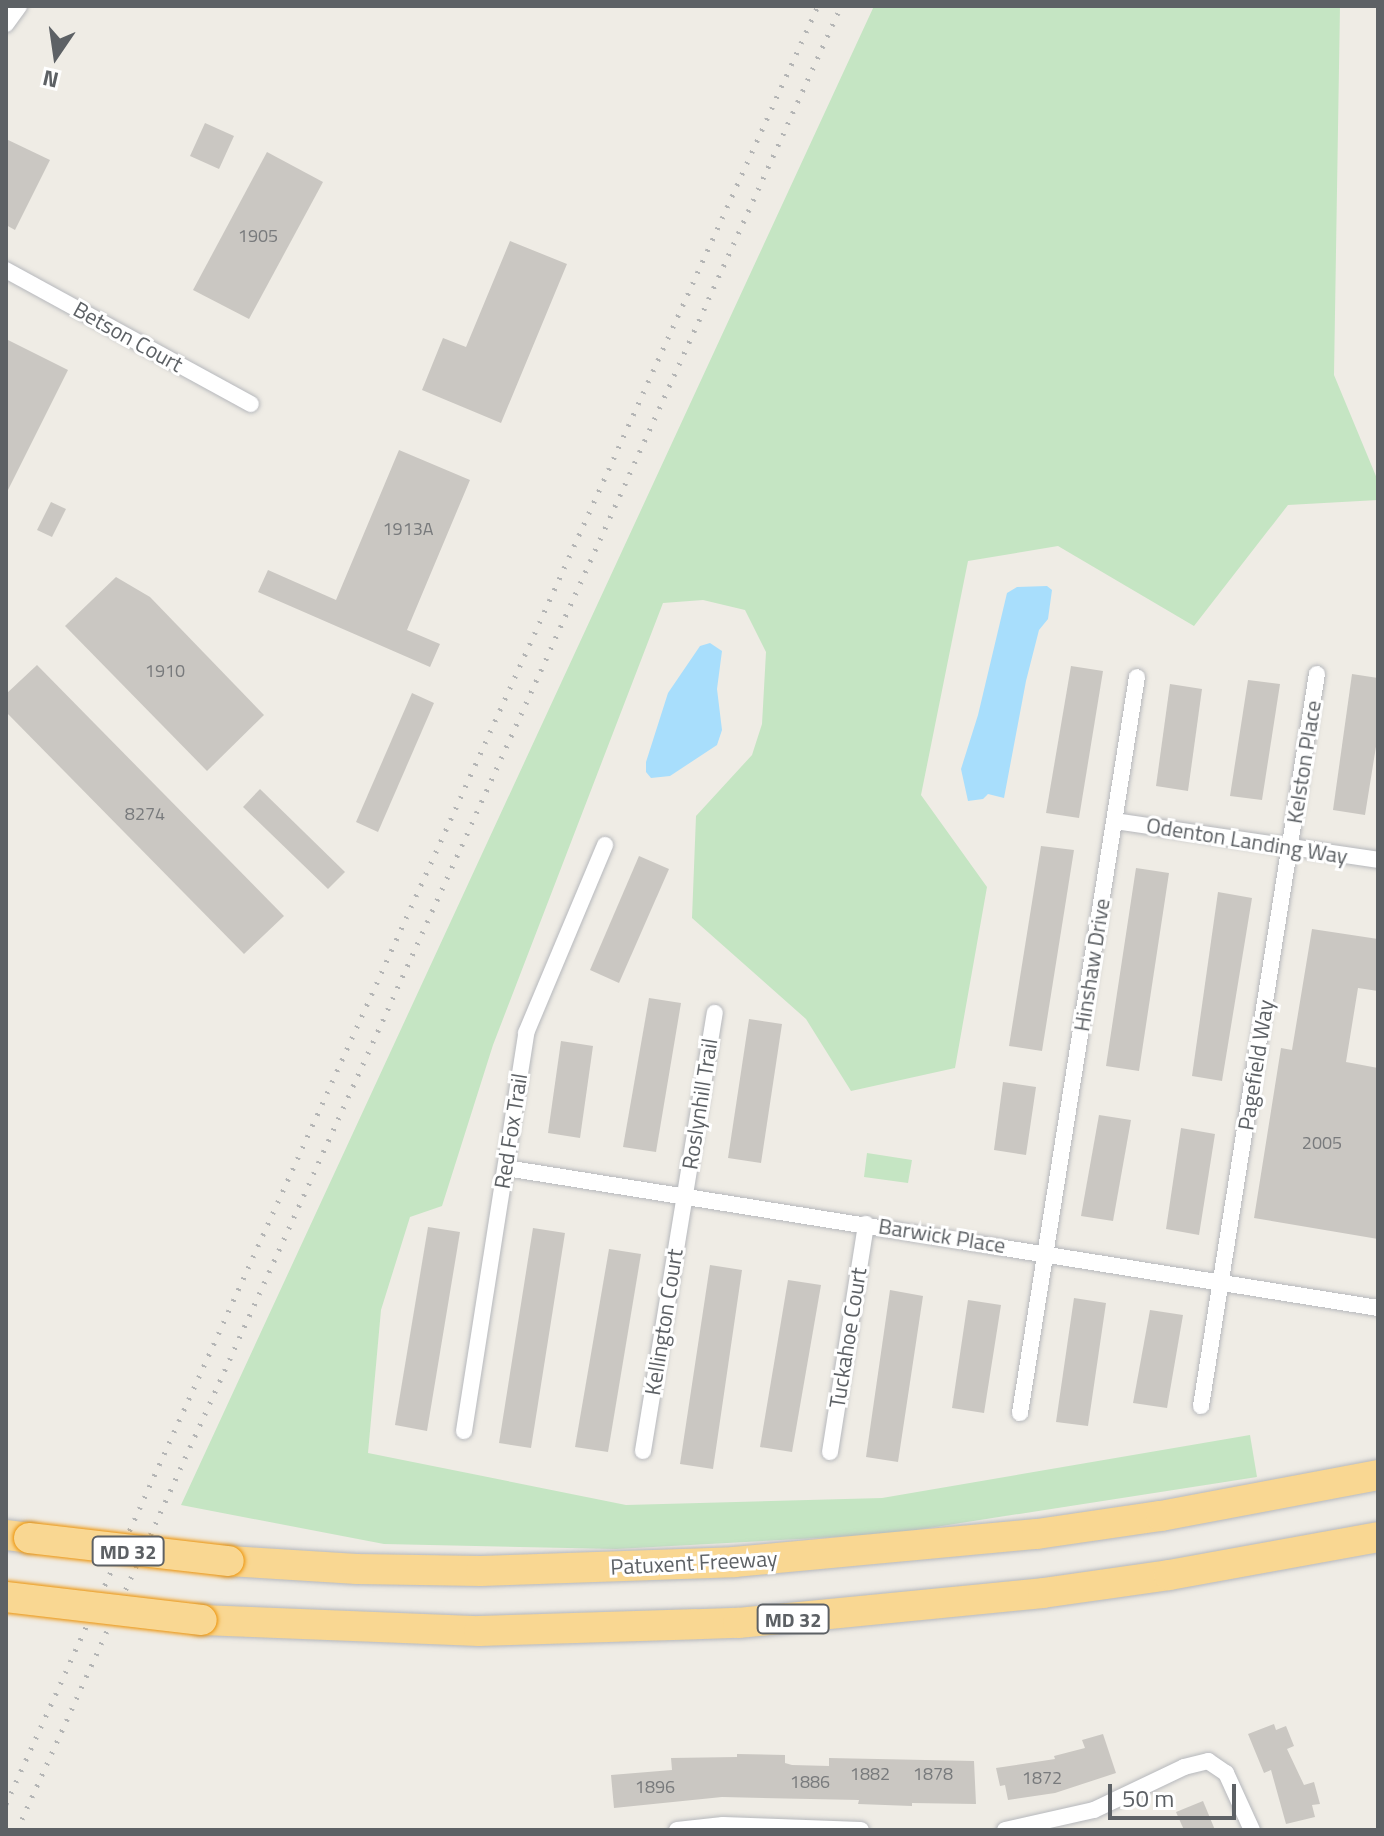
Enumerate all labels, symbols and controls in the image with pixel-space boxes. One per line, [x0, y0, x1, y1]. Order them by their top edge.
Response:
north arrow [16, 16, 96, 96]
text: N [39, 61, 62, 98]
house number: 1905 [238, 225, 278, 247]
street label: Betson Court [69, 296, 187, 378]
house number: 1913A [382, 518, 434, 540]
house number: 1910 [145, 660, 185, 682]
street label: Kelston Place [1281, 699, 1327, 825]
house number: 8274 [125, 803, 165, 825]
street label: Odenton Landing Way [1144, 812, 1350, 870]
street label: Hinshaw Drive [1068, 897, 1116, 1033]
street label: Pagefield Way [1233, 998, 1279, 1132]
street label: Roslynhill Trail [677, 1036, 723, 1172]
street label: Red Fox Trail [489, 1071, 533, 1191]
house number: 2005 [1302, 1132, 1342, 1154]
street label: Barwick Place [876, 1213, 1008, 1259]
street label: Kellington Court [639, 1247, 689, 1397]
street label: Tuckahoe Court [824, 1266, 872, 1410]
road number: MD 32 [90, 1535, 166, 1567]
street label: Patuxent Freeway [610, 1545, 778, 1581]
road number: MD 32 [755, 1603, 831, 1635]
house number: 1882 [850, 1763, 890, 1785]
house number: 1878 [913, 1763, 953, 1785]
house number: 1872 [1022, 1767, 1062, 1789]
scale bar [1112, 1768, 1240, 1818]
house number: 1886 [790, 1771, 830, 1793]
house number: 1896 [635, 1776, 675, 1798]
text: 50 m [1122, 1780, 1174, 1816]

